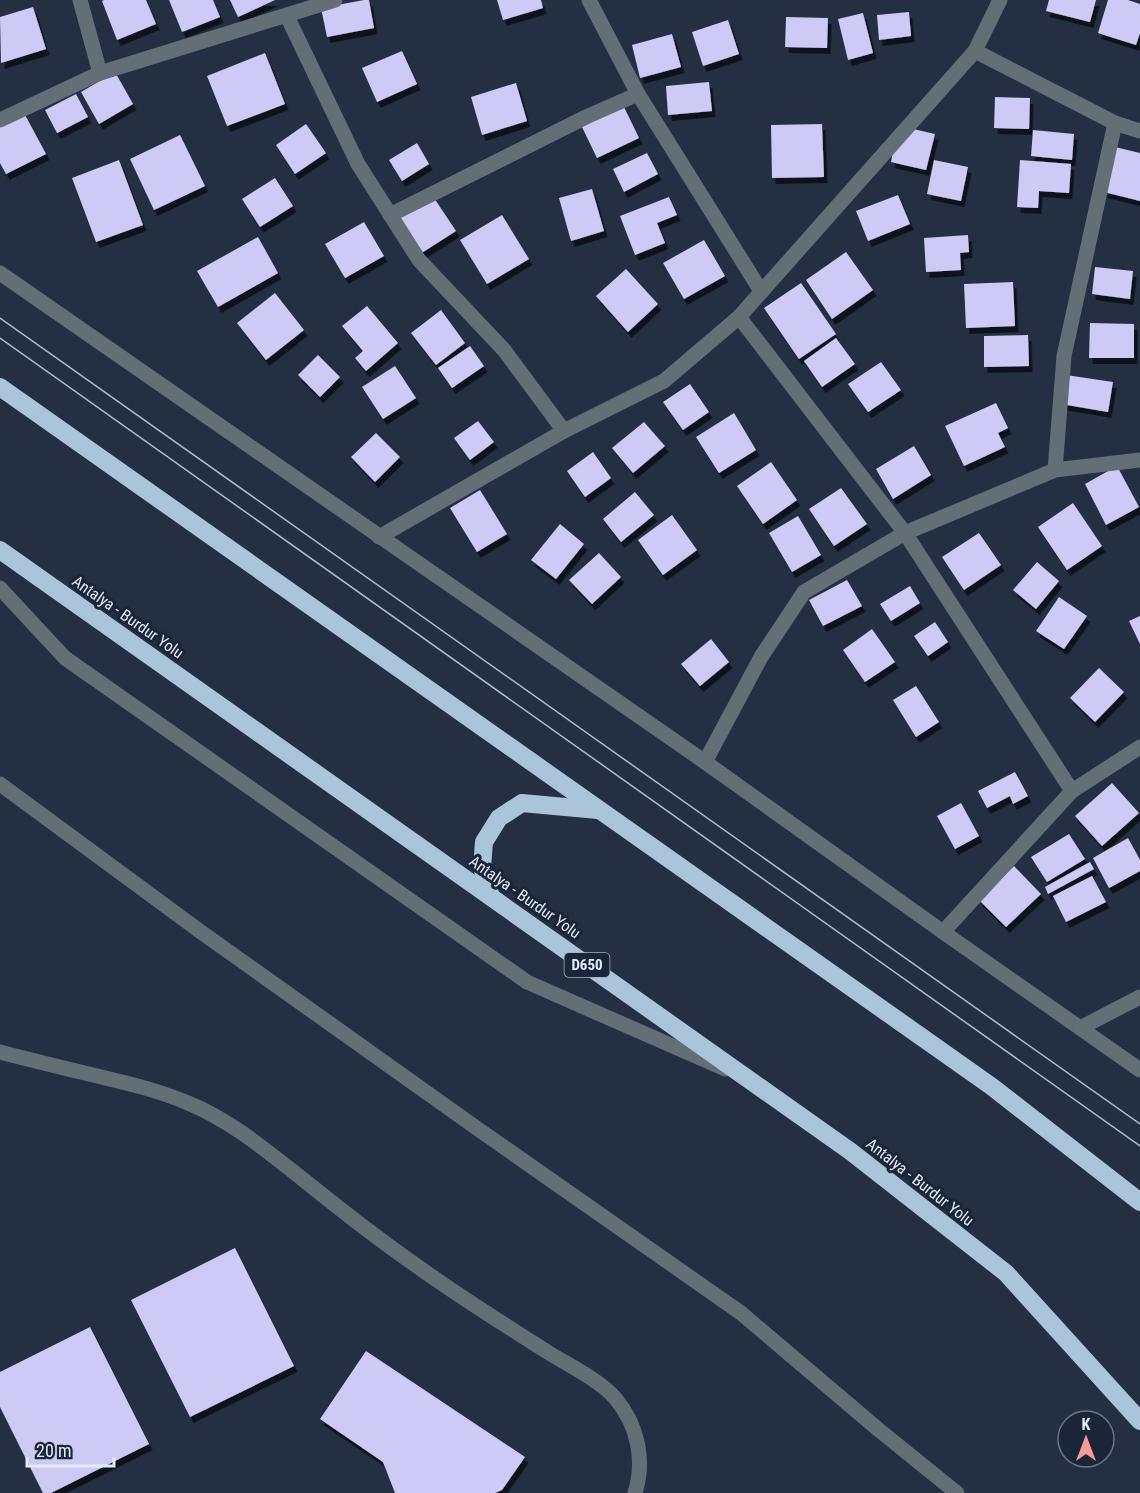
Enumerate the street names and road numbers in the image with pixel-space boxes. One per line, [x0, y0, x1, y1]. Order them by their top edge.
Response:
street label: Antalya - Burdur Yolu [69, 572, 187, 662]
street label: Antalya - Burdur Yolu [466, 852, 584, 942]
road number: D650 [564, 953, 610, 977]
street label: Antalya - Burdur Yolu [862, 1134, 978, 1230]

